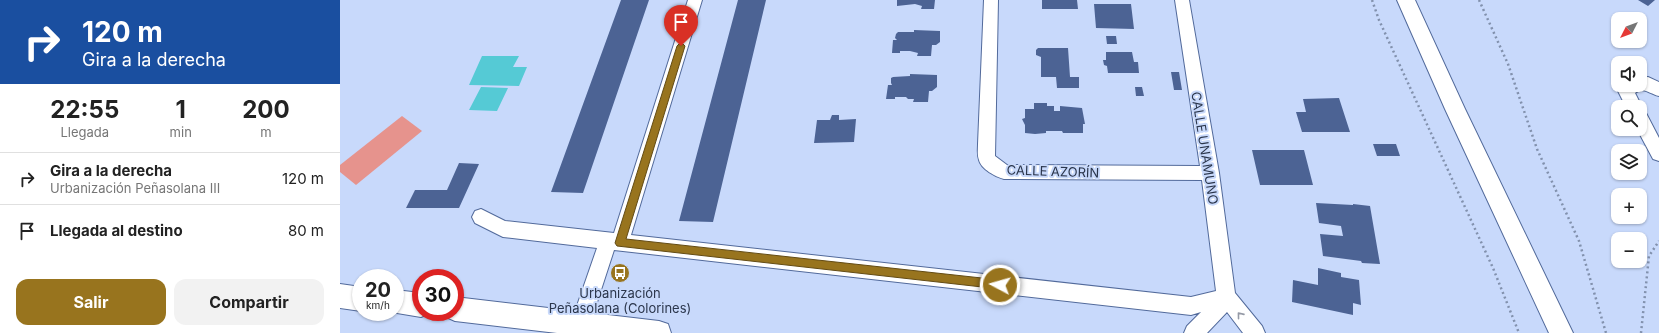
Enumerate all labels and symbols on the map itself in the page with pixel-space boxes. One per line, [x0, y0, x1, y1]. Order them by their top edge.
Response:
pin [664, 5, 698, 46]
north arrow [1611, 12, 1647, 48]
street label: CALLE UNAMUNO [1188, 90, 1222, 206]
street label: CALLE AZORÍN [1006, 161, 1100, 181]
bus stop icon: Urbanización Peñasolana (Colorines) [609, 262, 631, 284]
position arrow [979, 264, 1021, 306]
speed limit sign: 30 [412, 269, 464, 321]
place label: Urbanización Peñasolana (Colorines) [549, 285, 691, 316]
one-way arrow [1238, 312, 1245, 319]

